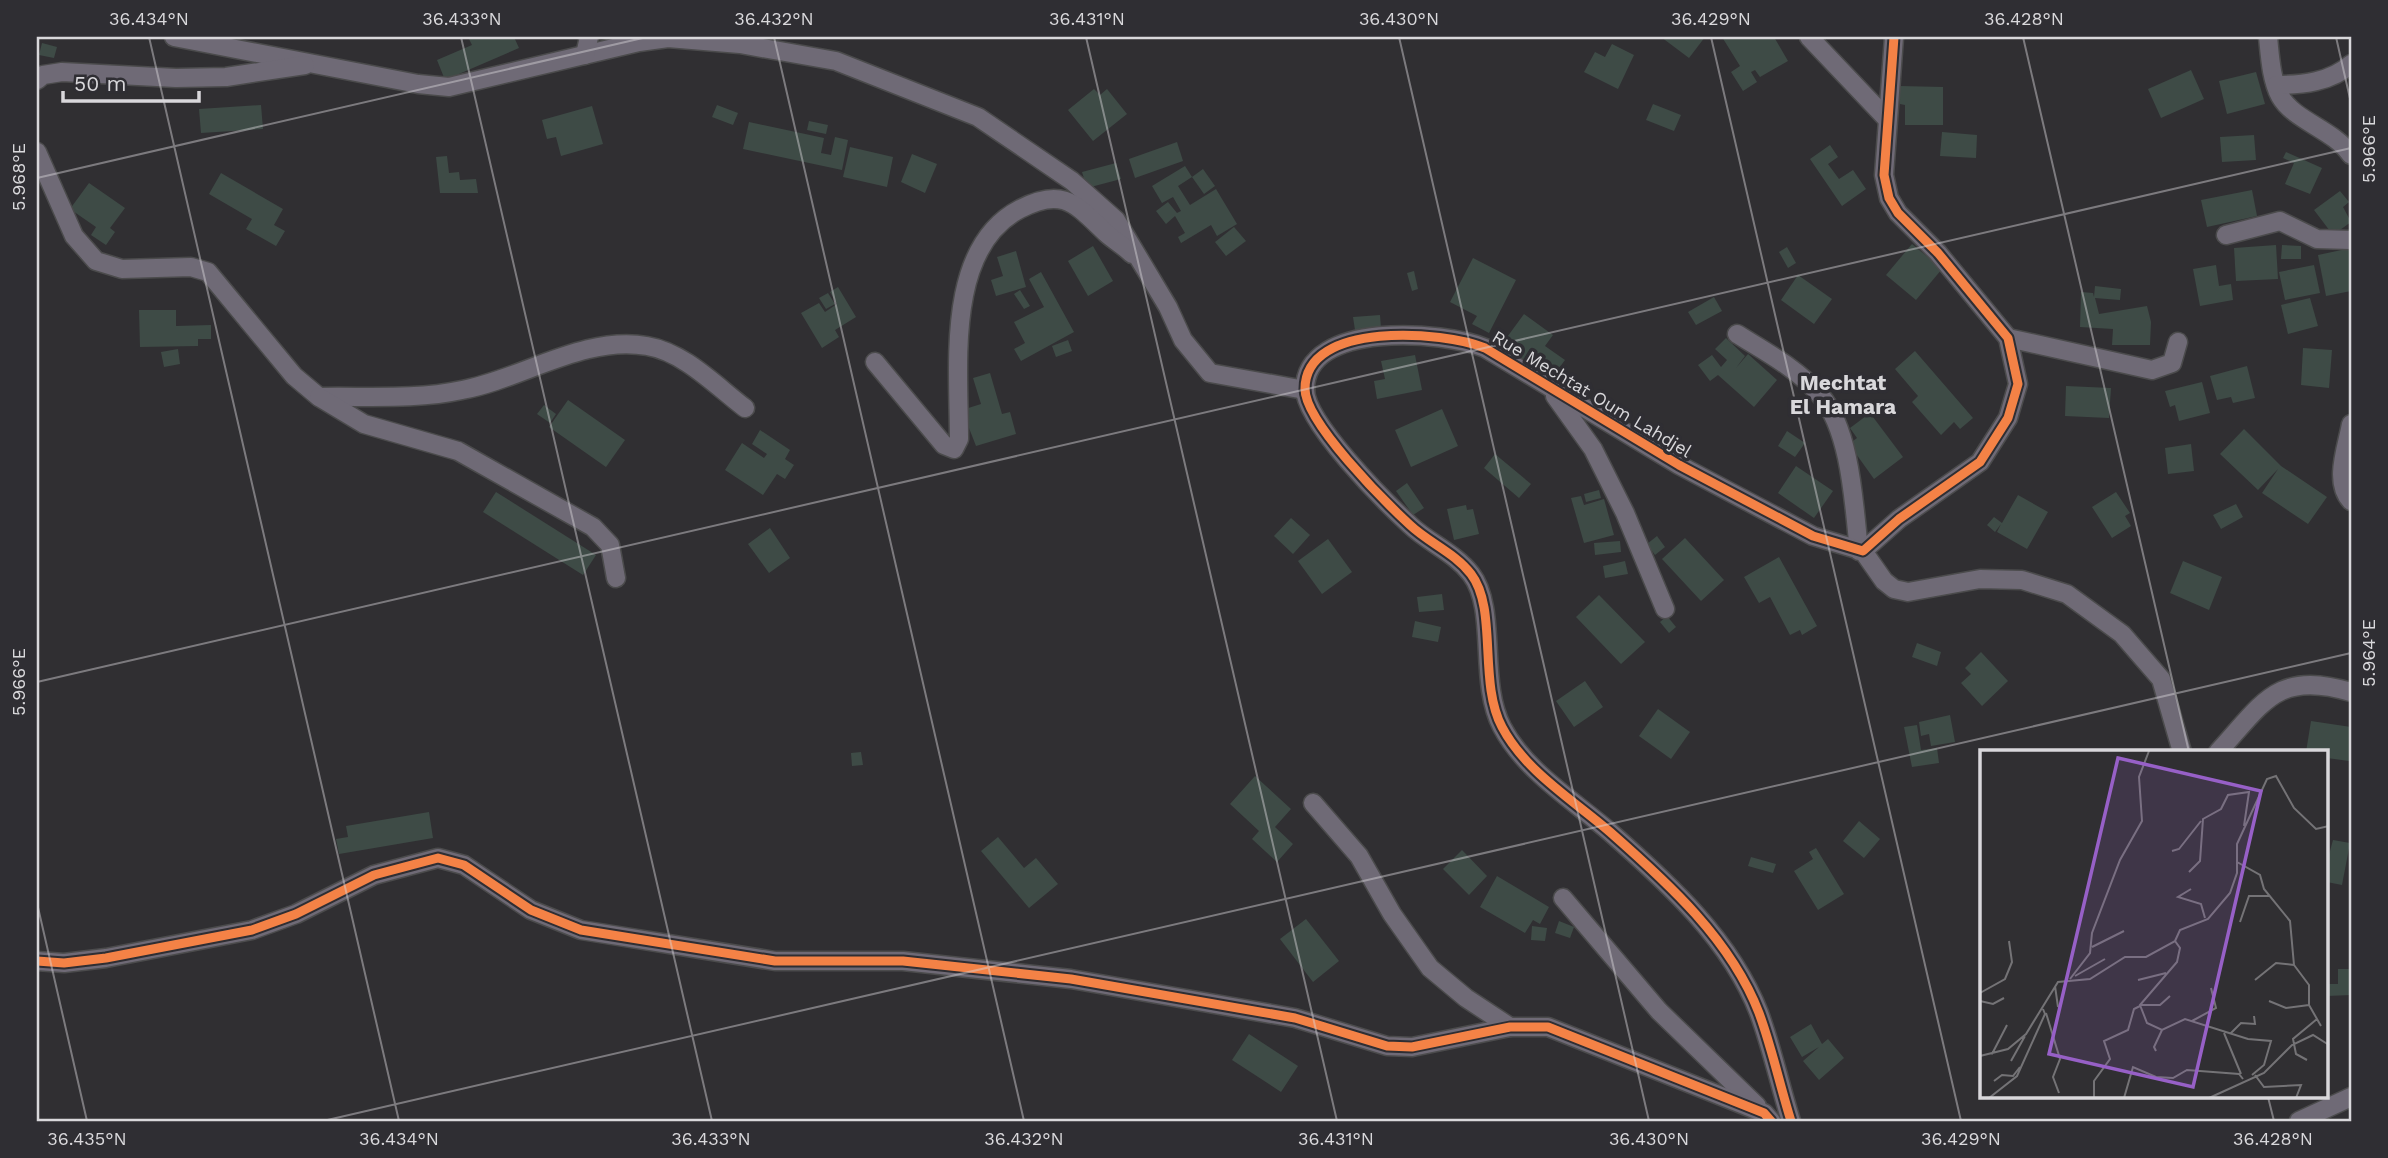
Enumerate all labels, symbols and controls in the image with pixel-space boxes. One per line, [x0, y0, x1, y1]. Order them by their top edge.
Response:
text: 36.434°N [109, 8, 189, 29]
text: 36.433°N [422, 8, 502, 29]
text: 36.432°N [734, 8, 814, 29]
text: 36.431°N [1049, 8, 1125, 29]
text: 36.430°N [1359, 8, 1439, 29]
text: 36.429°N [1671, 8, 1751, 29]
text: 36.428°N [1984, 8, 2064, 29]
scale bar [63, 60, 200, 104]
text: 50 m [74, 71, 126, 96]
text: 5.966°E [2358, 115, 2379, 183]
text: 5.968°E [8, 143, 29, 211]
street label: Rue Mechtat Oum Lahdjel [1489, 326, 1696, 462]
district label: Mechtat El Hamara [1790, 370, 1897, 419]
text: 5.964°E [2358, 619, 2379, 687]
text: 5.966°E [8, 648, 29, 716]
inset map [1980, 750, 2328, 1098]
text: 36.435°N [47, 1128, 127, 1149]
text: 36.434°N [359, 1128, 439, 1149]
text: 36.433°N [671, 1128, 751, 1149]
text: 36.432°N [984, 1128, 1064, 1149]
text: 36.431°N [1298, 1128, 1374, 1149]
text: 36.430°N [1609, 1128, 1689, 1149]
text: 36.429°N [1921, 1128, 2001, 1149]
text: 36.428°N [2233, 1128, 2313, 1149]

